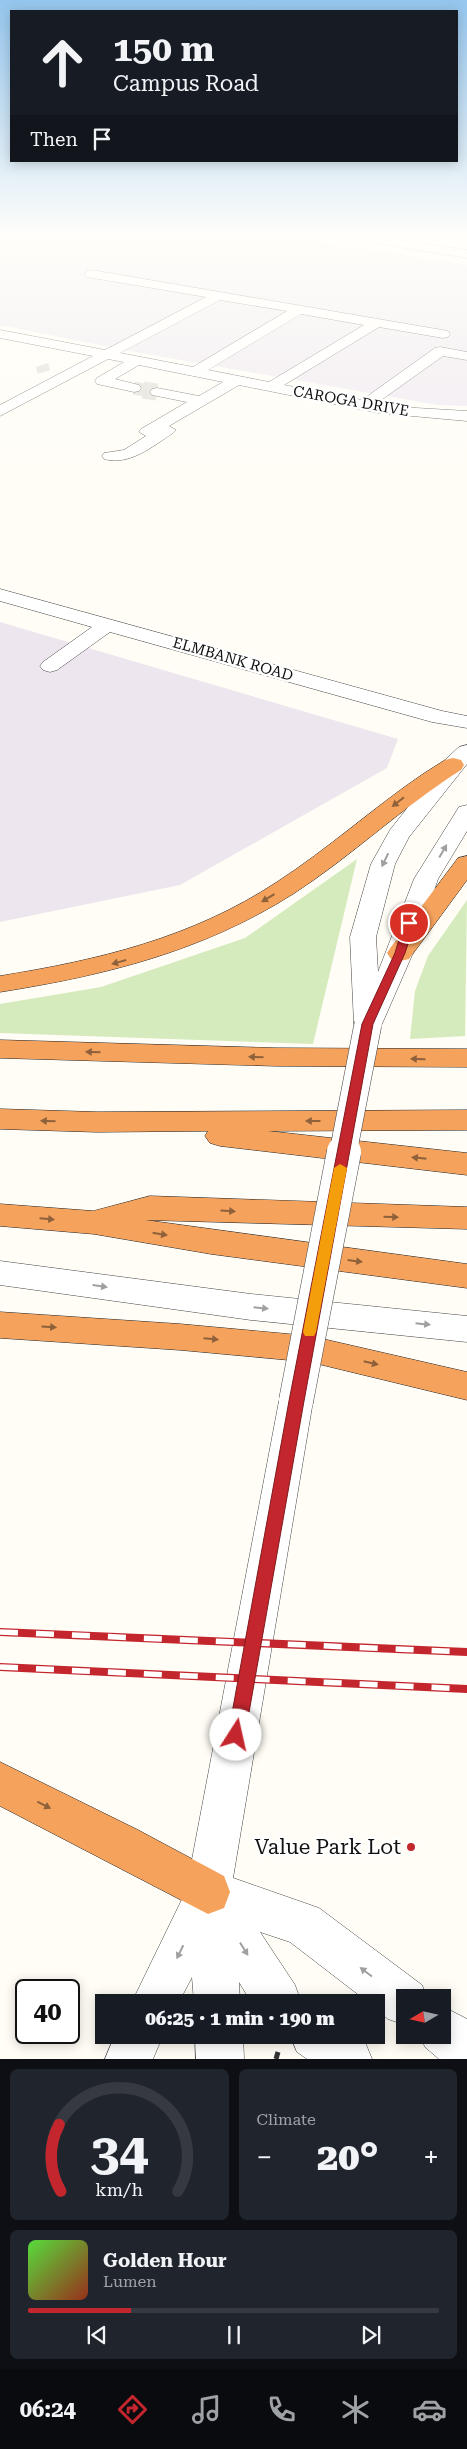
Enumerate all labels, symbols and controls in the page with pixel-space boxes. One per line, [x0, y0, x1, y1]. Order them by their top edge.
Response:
text: 150 m [113, 29, 214, 70]
icon: ahead [30, 30, 95, 95]
text: Campus Road [113, 71, 259, 96]
icon: arrive [88, 125, 116, 153]
text: Then [30, 128, 78, 151]
street label: CAROGA DRIVE [292, 382, 410, 420]
street label: ELMBANK ROAD [171, 633, 295, 685]
one-way arrow [392, 797, 405, 808]
one-way arrow [439, 844, 447, 859]
one-way arrow [381, 853, 389, 867]
one-way arrow [261, 894, 274, 903]
pin [388, 902, 430, 944]
icon: arrive [395, 909, 423, 937]
one-way arrow [111, 958, 126, 966]
one-way arrow [85, 1048, 101, 1056]
one-way arrow [248, 1053, 264, 1061]
one-way arrow [410, 1055, 426, 1063]
one-way arrow [40, 1116, 56, 1124]
one-way arrow [305, 1117, 321, 1125]
one-way arrow [410, 1154, 426, 1162]
one-way arrow [221, 1208, 237, 1216]
one-way arrow [383, 1214, 399, 1222]
one-way arrow [39, 1215, 55, 1223]
one-way arrow [152, 1230, 168, 1238]
one-way arrow [348, 1257, 364, 1265]
one-way arrow [93, 1283, 109, 1291]
one-way arrow [254, 1304, 270, 1312]
one-way arrow [415, 1320, 431, 1328]
one-way arrow [41, 1323, 57, 1331]
one-way arrow [203, 1336, 219, 1344]
one-way arrow [364, 1359, 379, 1367]
position arrow [209, 1708, 261, 1760]
one-way arrow [36, 1801, 51, 1809]
place label: Value Park Lot [254, 1835, 401, 1859]
marker: Value Park Lot [405, 1841, 417, 1853]
one-way arrow [239, 1942, 248, 1955]
one-way arrow [175, 1945, 183, 1959]
one-way arrow [359, 1967, 373, 1977]
speed limit sign: 40 [15, 1979, 80, 2044]
north arrow [396, 1989, 451, 2044]
map controls [396, 1989, 451, 2044]
text: 06:25 · 1 min · 190 m [145, 2007, 335, 2030]
text: Climate [257, 2110, 316, 2129]
text: 34 [90, 2122, 148, 2183]
text: 20° [317, 2135, 379, 2179]
text: − [257, 2141, 272, 2174]
text: + [423, 2141, 439, 2174]
text: km/h [95, 2179, 144, 2200]
text: Golden Hour [103, 2249, 227, 2272]
text: Lumen [103, 2272, 157, 2291]
icon: previous [83, 2321, 111, 2349]
icon: pause [220, 2321, 248, 2349]
icon: next [357, 2321, 385, 2349]
icon: directions [115, 2392, 150, 2427]
icon: music [189, 2392, 224, 2427]
icon: phone [264, 2392, 299, 2427]
icon: climate [338, 2392, 373, 2427]
icon: car [412, 2392, 447, 2427]
text: 06:24 [20, 2397, 76, 2422]

